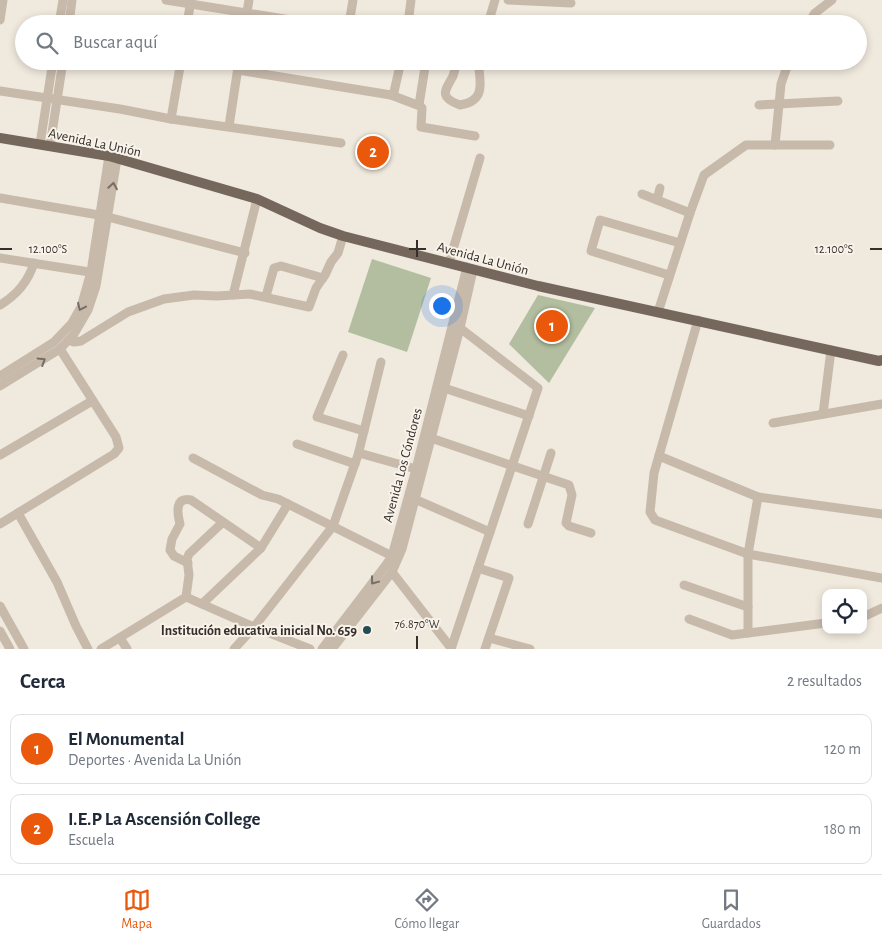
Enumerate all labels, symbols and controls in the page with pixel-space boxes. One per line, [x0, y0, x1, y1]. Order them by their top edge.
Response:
search box [15, 15, 867, 70]
icon: search [33, 29, 61, 57]
text: Buscar aquí [73, 33, 158, 52]
street label: Avenida La Unión [47, 126, 142, 160]
pin: 2 [357, 133, 389, 171]
one-way arrow [107, 181, 117, 190]
street label: Avenida La Unión [435, 240, 530, 278]
text: 12.100°S [29, 243, 67, 255]
text: 12.100°S [815, 243, 853, 255]
your location [429, 293, 455, 319]
one-way arrow [76, 302, 87, 311]
pin: 1 [536, 307, 568, 345]
one-way arrow [36, 358, 45, 368]
street label: Avenida Los Cóndores [381, 407, 425, 524]
one-way arrow [372, 575, 380, 584]
map controls [822, 589, 867, 634]
button: locate [822, 589, 867, 634]
text: 76.870°W [395, 618, 440, 630]
place label: Institución educativa inicial No. 659 [161, 624, 357, 638]
marker: Institución educativa inicial No. 659 [361, 624, 373, 636]
text: Cerca [20, 671, 66, 692]
text: 2 resultados [787, 673, 862, 689]
text: El Monumental [68, 730, 185, 749]
text: 1 [34, 741, 40, 757]
text: 120 m [824, 741, 861, 757]
text: Deportes · Avenida La Unión [68, 752, 242, 768]
text: I.E.P La Ascensión College [68, 810, 261, 829]
text: 2 [33, 821, 41, 837]
text: 180 m [824, 821, 861, 837]
text: Escuela [68, 832, 115, 848]
tab: Mapa [121, 886, 152, 933]
tab: Cómo llegar [395, 886, 459, 933]
tab: Guardados [702, 886, 761, 933]

